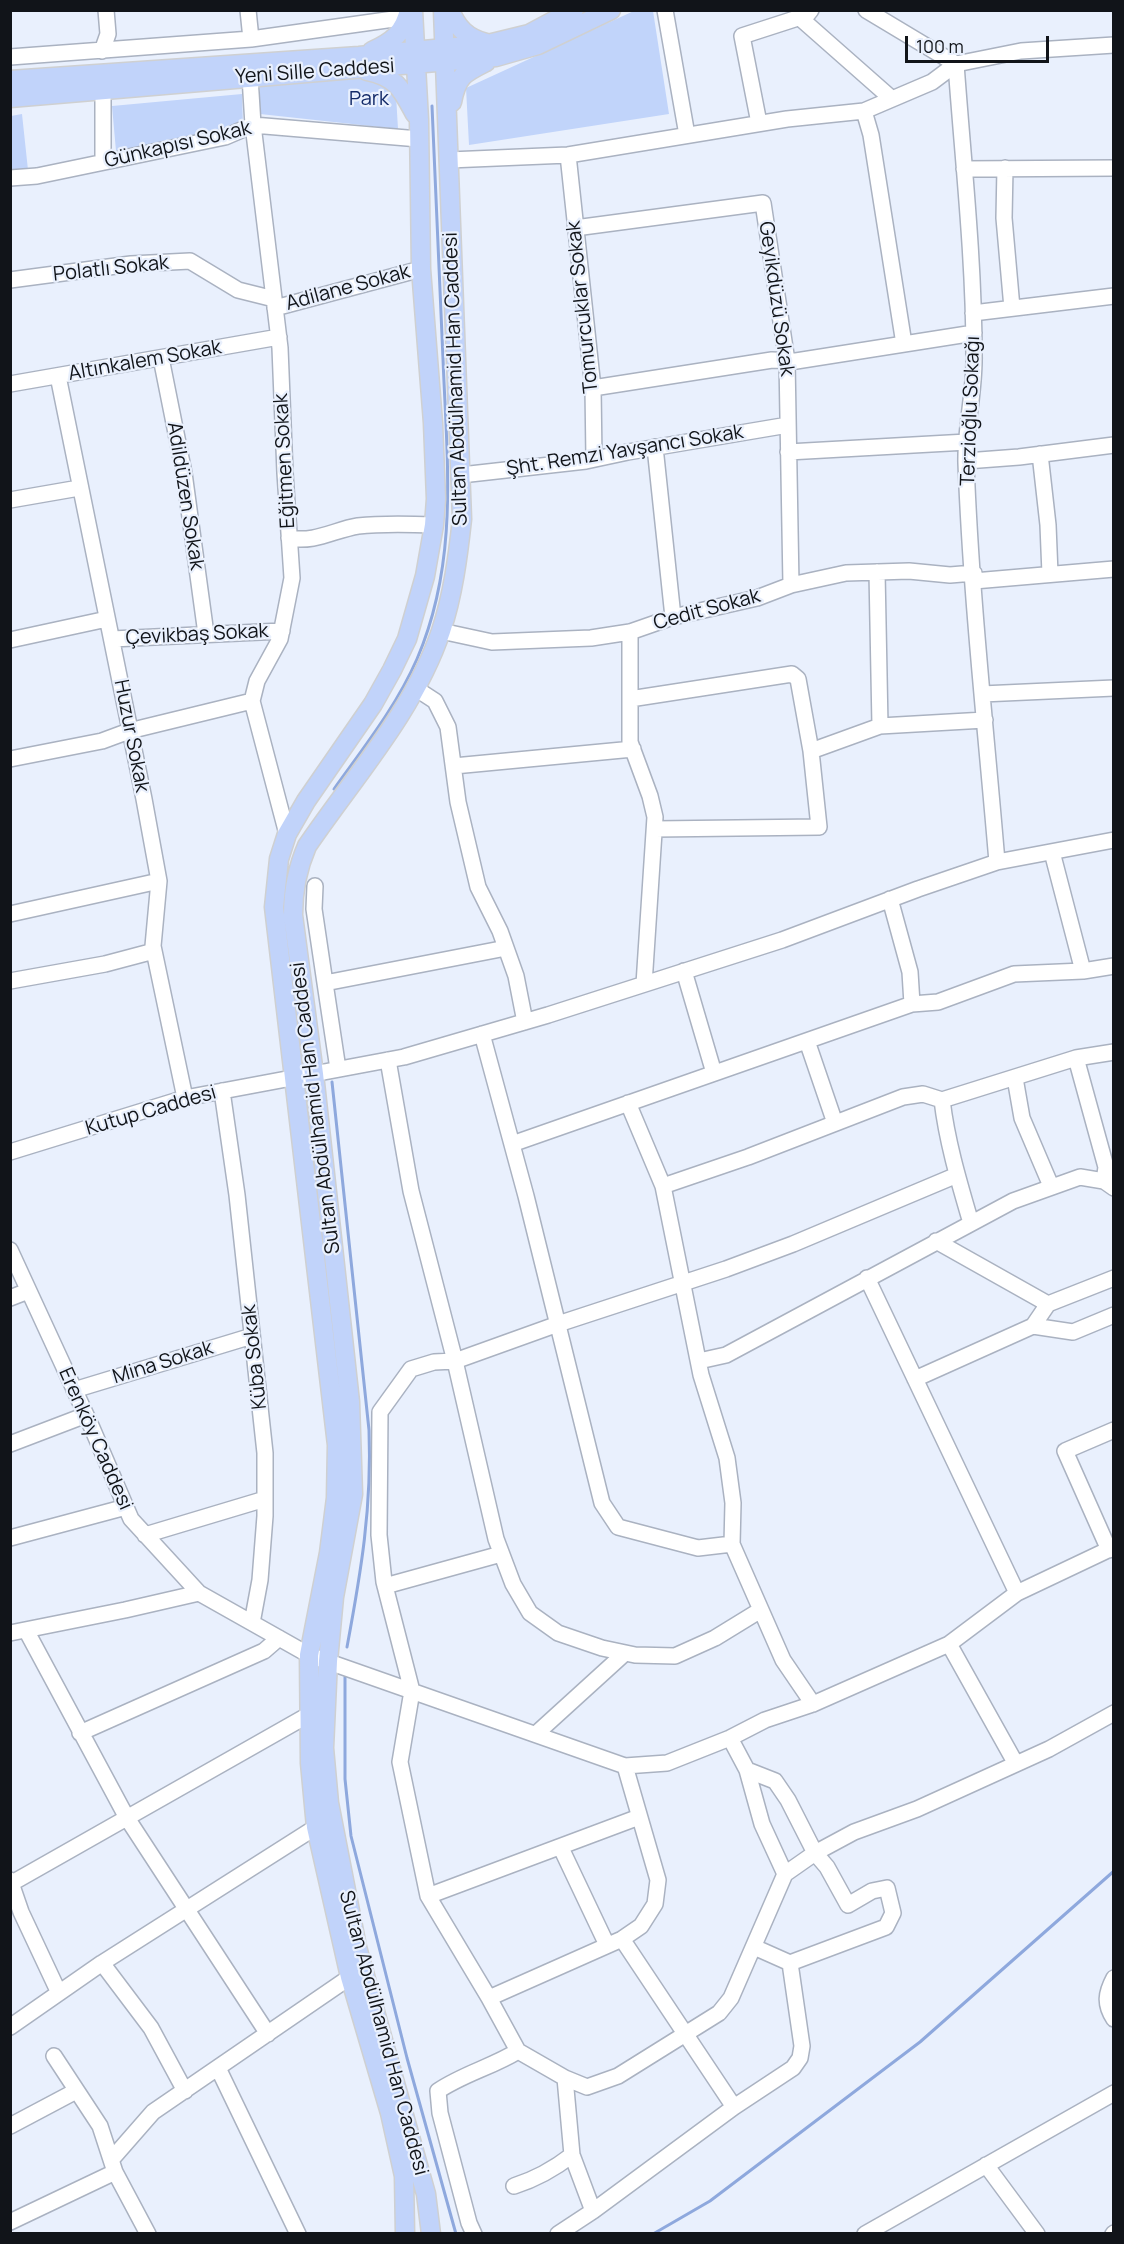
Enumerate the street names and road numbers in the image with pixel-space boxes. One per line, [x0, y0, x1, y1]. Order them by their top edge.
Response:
street label: Yeni Sille Caddesi [235, 54, 395, 90]
street label: Günkapısı Sokak [102, 116, 254, 174]
street label: Tomurcuklar Sokak [562, 220, 604, 394]
street label: Geyikdüzü Sokak [753, 220, 799, 378]
street label: Sultan Abdülhamid Han Caddesi [439, 232, 473, 526]
street label: Polatlı Sokak [52, 251, 170, 287]
street label: Adilane Sokak [283, 260, 413, 316]
street label: Terzioğlu Sokağı [956, 335, 986, 487]
street label: Altınkalem Sokak [67, 336, 223, 386]
street label: Eğitmen Sokak [269, 393, 301, 529]
street label: Adildüzen Sokak [161, 420, 209, 572]
street label: Şht. Remzi Yavşancı Sokak [505, 420, 745, 482]
street label: Cedit Sokak [651, 584, 763, 636]
street label: Çevikbaş Sokak [125, 619, 269, 651]
street label: Huzur Sokak [108, 678, 154, 794]
street label: Sultan Abdülhamid Han Caddesi [286, 961, 346, 1255]
street label: Kutup Caddesi [83, 1081, 219, 1141]
street label: Küba Sokak [238, 1303, 272, 1411]
street label: Mina Sokak [110, 1336, 216, 1390]
street label: Erenköy Caddesi [53, 1364, 137, 1514]
street label: Sultan Abdülhamid Han Caddesi [333, 1888, 433, 2178]

